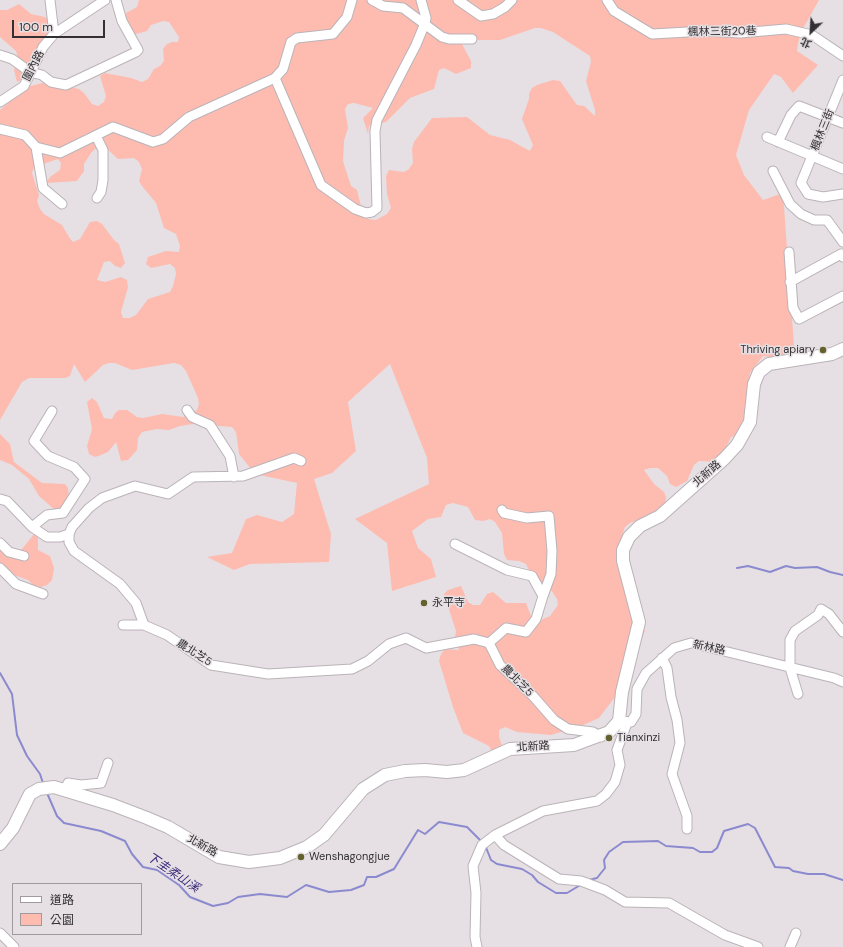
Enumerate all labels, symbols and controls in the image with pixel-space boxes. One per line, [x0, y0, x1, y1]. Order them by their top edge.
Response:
scale bar [14, 12, 107, 38]
north arrow [791, 12, 831, 52]
text: 100 m [19, 19, 53, 35]
street label: 楓林三街20巷 [688, 25, 756, 39]
text: 北 [798, 34, 814, 52]
street label: 圍內路 [21, 48, 47, 84]
street label: 楓林三街 [809, 107, 837, 153]
place label: Thriving apiary [740, 343, 815, 357]
marker: Thriving apiary [818, 345, 828, 355]
street label: 北新路 [690, 458, 724, 490]
place label: 永平寺 [432, 596, 465, 610]
marker: 永平寺 [419, 598, 429, 608]
street label: 農北芝5 [174, 637, 214, 669]
street label: 新林路 [691, 638, 727, 658]
street label: 農北芝5 [498, 662, 536, 700]
place label: Tianxinzi [617, 731, 660, 745]
marker: Tianxinzi [604, 733, 614, 743]
street label: 北新路 [516, 739, 550, 755]
street label: 北新路 [184, 832, 220, 860]
water label: 下圭柔山溪 [144, 850, 202, 896]
place label: Wenshagongjue [309, 850, 390, 864]
marker: Wenshagongjue [296, 852, 306, 862]
legend [12, 883, 142, 935]
text: 道路 [50, 892, 74, 908]
text: 公園 [50, 912, 74, 928]

